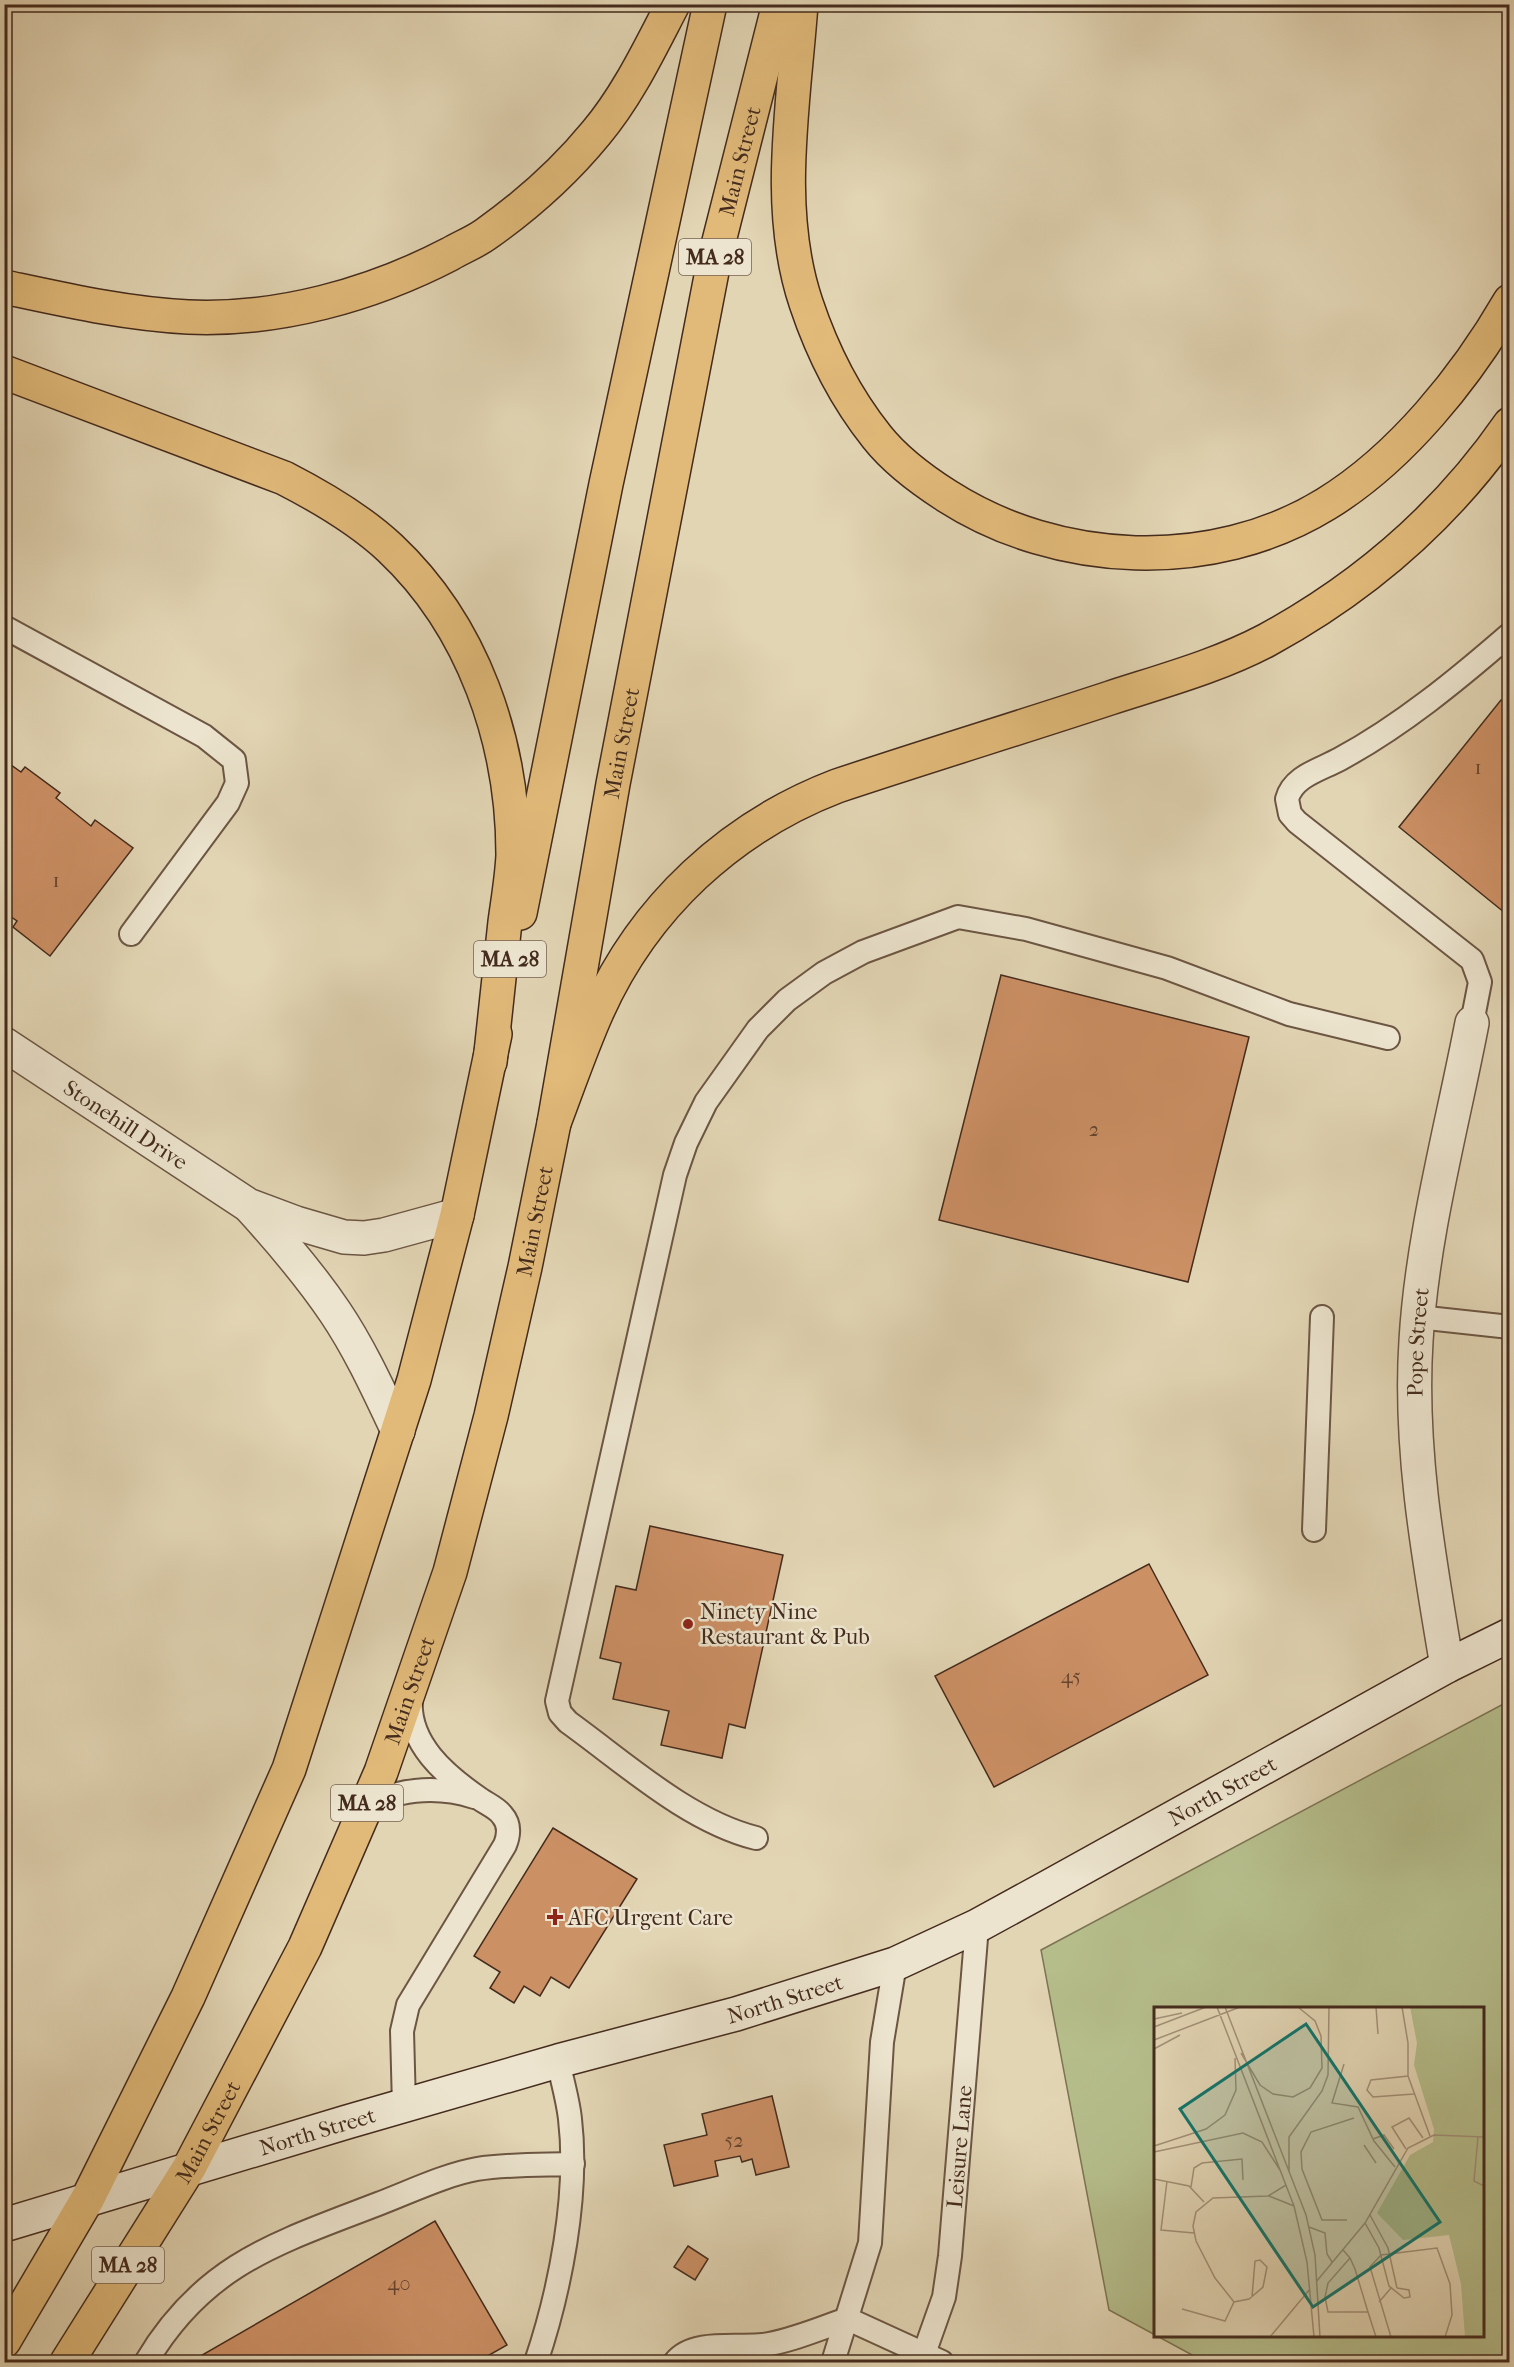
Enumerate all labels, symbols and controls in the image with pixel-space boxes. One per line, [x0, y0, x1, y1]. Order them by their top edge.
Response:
street label: Main Street [714, 103, 767, 219]
road number: MA 28 [679, 239, 751, 275]
street label: Main Street [599, 685, 645, 801]
house number: 1 [1474, 756, 1482, 779]
house number: 1 [52, 869, 60, 892]
road number: MA 28 [474, 941, 546, 977]
street label: Stonehill Drive [58, 1075, 192, 1176]
house number: 2 [1089, 1118, 1099, 1141]
street label: Main Street [511, 1164, 559, 1279]
street label: Pope Street [1403, 1286, 1435, 1397]
place label: Ninety Nine Restaurant & Pub [700, 1599, 870, 1650]
marker: Ninety Nine Restaurant & Pub [681, 1617, 695, 1631]
street label: Main Street [380, 1633, 441, 1748]
house number: 45 [1061, 1665, 1081, 1688]
street label: North Street [1164, 1751, 1281, 1832]
road number: MA 28 [331, 1785, 403, 1821]
place label: AFC Urgent Care [567, 1905, 733, 1931]
marker: AFC Urgent Care [546, 1908, 564, 1926]
street label: North Street [724, 1969, 846, 2030]
inset map [1154, 2007, 1484, 2337]
street label: Main Street [171, 2076, 247, 2188]
street label: Leisure Lane [942, 2084, 978, 2209]
street label: North Street [256, 2102, 379, 2162]
house number: 52 [725, 2129, 743, 2152]
road number: MA 28 [92, 2247, 164, 2283]
house number: 40 [388, 2272, 410, 2295]

